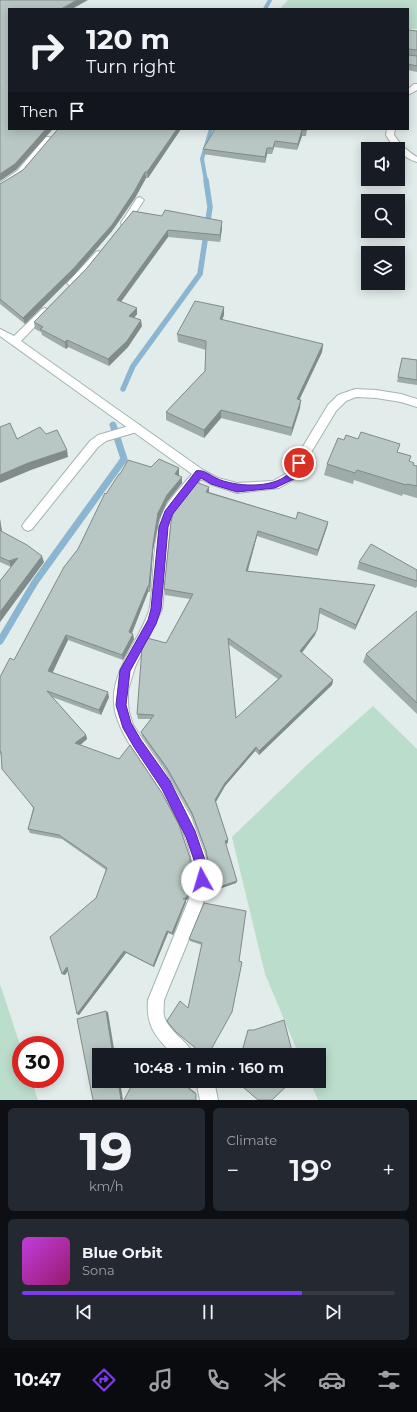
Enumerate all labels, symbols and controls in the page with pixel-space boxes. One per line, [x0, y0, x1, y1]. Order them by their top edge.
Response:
text: 120 m [86, 22, 170, 56]
icon: right [20, 24, 72, 76]
text: Turn right [86, 56, 176, 78]
icon: arrive [66, 100, 88, 122]
text: Then [20, 102, 58, 121]
map controls [361, 142, 405, 290]
button: sound [361, 142, 405, 186]
button: search [361, 194, 405, 238]
button: layers [361, 246, 405, 290]
pin [282, 446, 316, 480]
icon: arrive [288, 452, 310, 474]
position arrow [181, 859, 223, 901]
speed limit sign: 30 [12, 1036, 64, 1088]
text: 10:48 · 1 min · 160 m [134, 1058, 284, 1077]
text: 19 [79, 1120, 133, 1183]
text: Climate [227, 1132, 277, 1148]
text: 19° [289, 1152, 332, 1189]
text: − [227, 1157, 239, 1184]
text: + [382, 1157, 395, 1184]
text: km/h [89, 1178, 124, 1194]
text: Blue Orbit [82, 1243, 162, 1262]
text: Sona [82, 1262, 115, 1278]
icon: previous [73, 1301, 95, 1323]
icon: pause [197, 1301, 219, 1323]
icon: next [322, 1301, 344, 1323]
icon: directions [90, 1366, 118, 1394]
icon: music [147, 1366, 175, 1394]
icon: phone [204, 1366, 232, 1394]
icon: climate [261, 1366, 289, 1394]
icon: car [318, 1366, 346, 1394]
icon: filters [375, 1366, 403, 1394]
text: 10:47 [14, 1369, 61, 1391]

